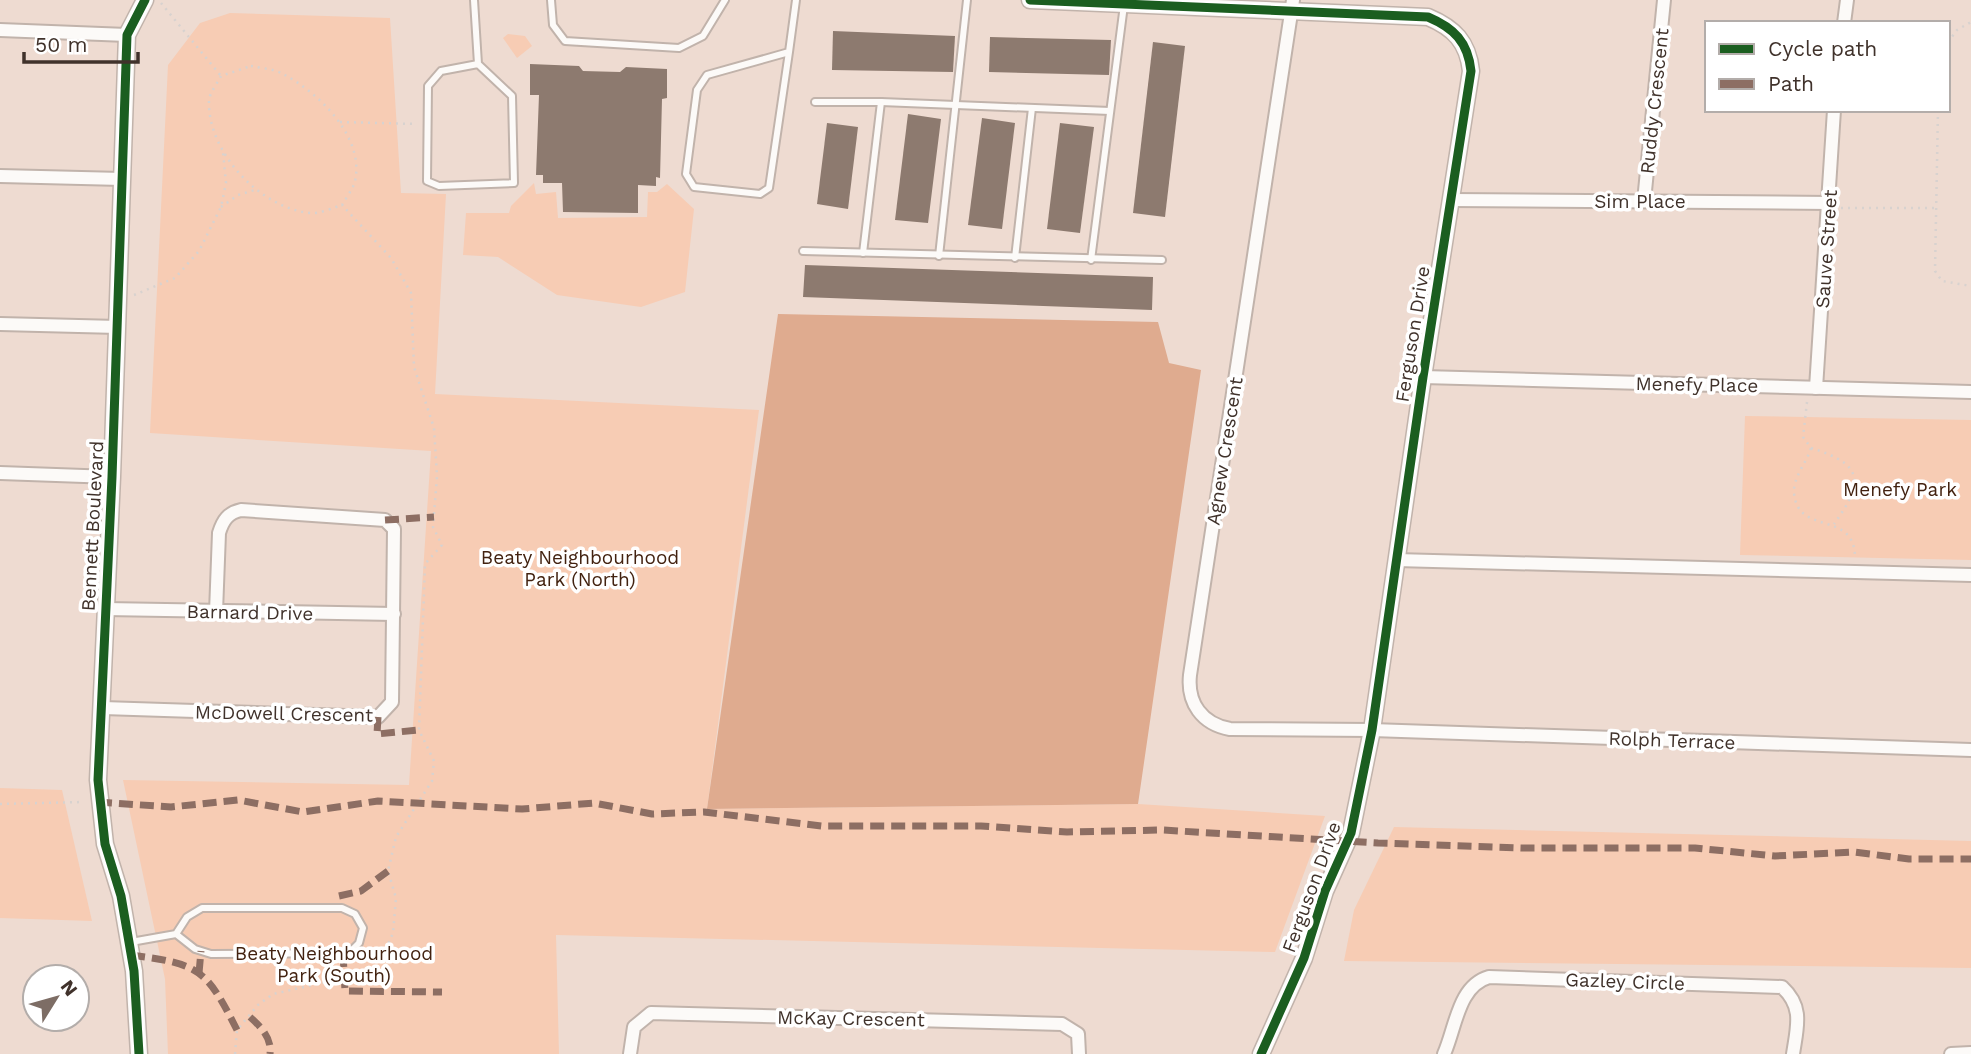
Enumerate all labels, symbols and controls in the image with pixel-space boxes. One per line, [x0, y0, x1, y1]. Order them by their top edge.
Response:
scale bar [24, 21, 138, 65]
legend [1705, 21, 1950, 112]
street label: Ruddy Crescent [1635, 27, 1674, 175]
text: 50 m [35, 32, 87, 57]
text: Cycle path [1768, 36, 1877, 61]
text: Path [1768, 71, 1814, 96]
street label: Sauve Street [1811, 189, 1842, 309]
street label: Sim Place [1594, 190, 1686, 213]
street label: Ferguson Drive [1390, 264, 1435, 404]
street label: Menefy Place [1635, 372, 1759, 397]
street label: Agnew Crescent [1201, 375, 1248, 527]
street label: Bennett Boulevard [77, 440, 108, 612]
park label: Menefy Park [1843, 478, 1957, 501]
park label: Beaty Neighbourhood Park (North) [481, 546, 679, 591]
street label: Barnard Drive [187, 600, 313, 625]
street label: McDowell Crescent [195, 700, 373, 727]
street label: Rolph Terrace [1608, 727, 1736, 754]
street label: Ferguson Drive [1277, 819, 1346, 956]
park label: Beaty Neighbourhood Park (South) [235, 942, 433, 987]
north arrow [21, 963, 91, 1033]
street label: Gazley Circle [1565, 968, 1685, 995]
text: N [56, 976, 83, 1001]
street label: McKay Crescent [777, 1006, 925, 1031]

